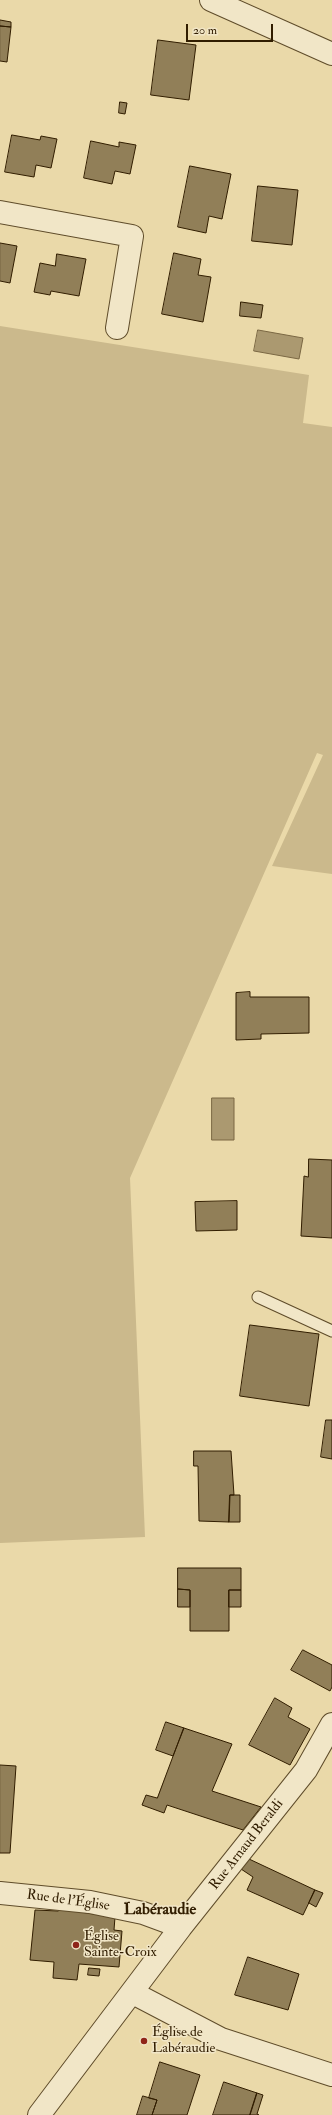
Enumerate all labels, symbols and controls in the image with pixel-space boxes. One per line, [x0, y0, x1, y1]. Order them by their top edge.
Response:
scale bar [188, 16, 275, 42]
text: 20 m [193, 23, 217, 38]
street label: Rue Arnaud Beraldi [206, 1796, 288, 1894]
street label: Rue de l'Église [25, 1887, 111, 1915]
district label: Labéraudie [124, 1901, 196, 1921]
place label: Église Sainte-Croix [84, 1929, 157, 1962]
marker: Église Sainte-Croix [71, 1940, 81, 1950]
place label: Église de Labéraudie [152, 2025, 215, 2058]
marker: Église de Labéraudie [139, 2036, 149, 2046]

